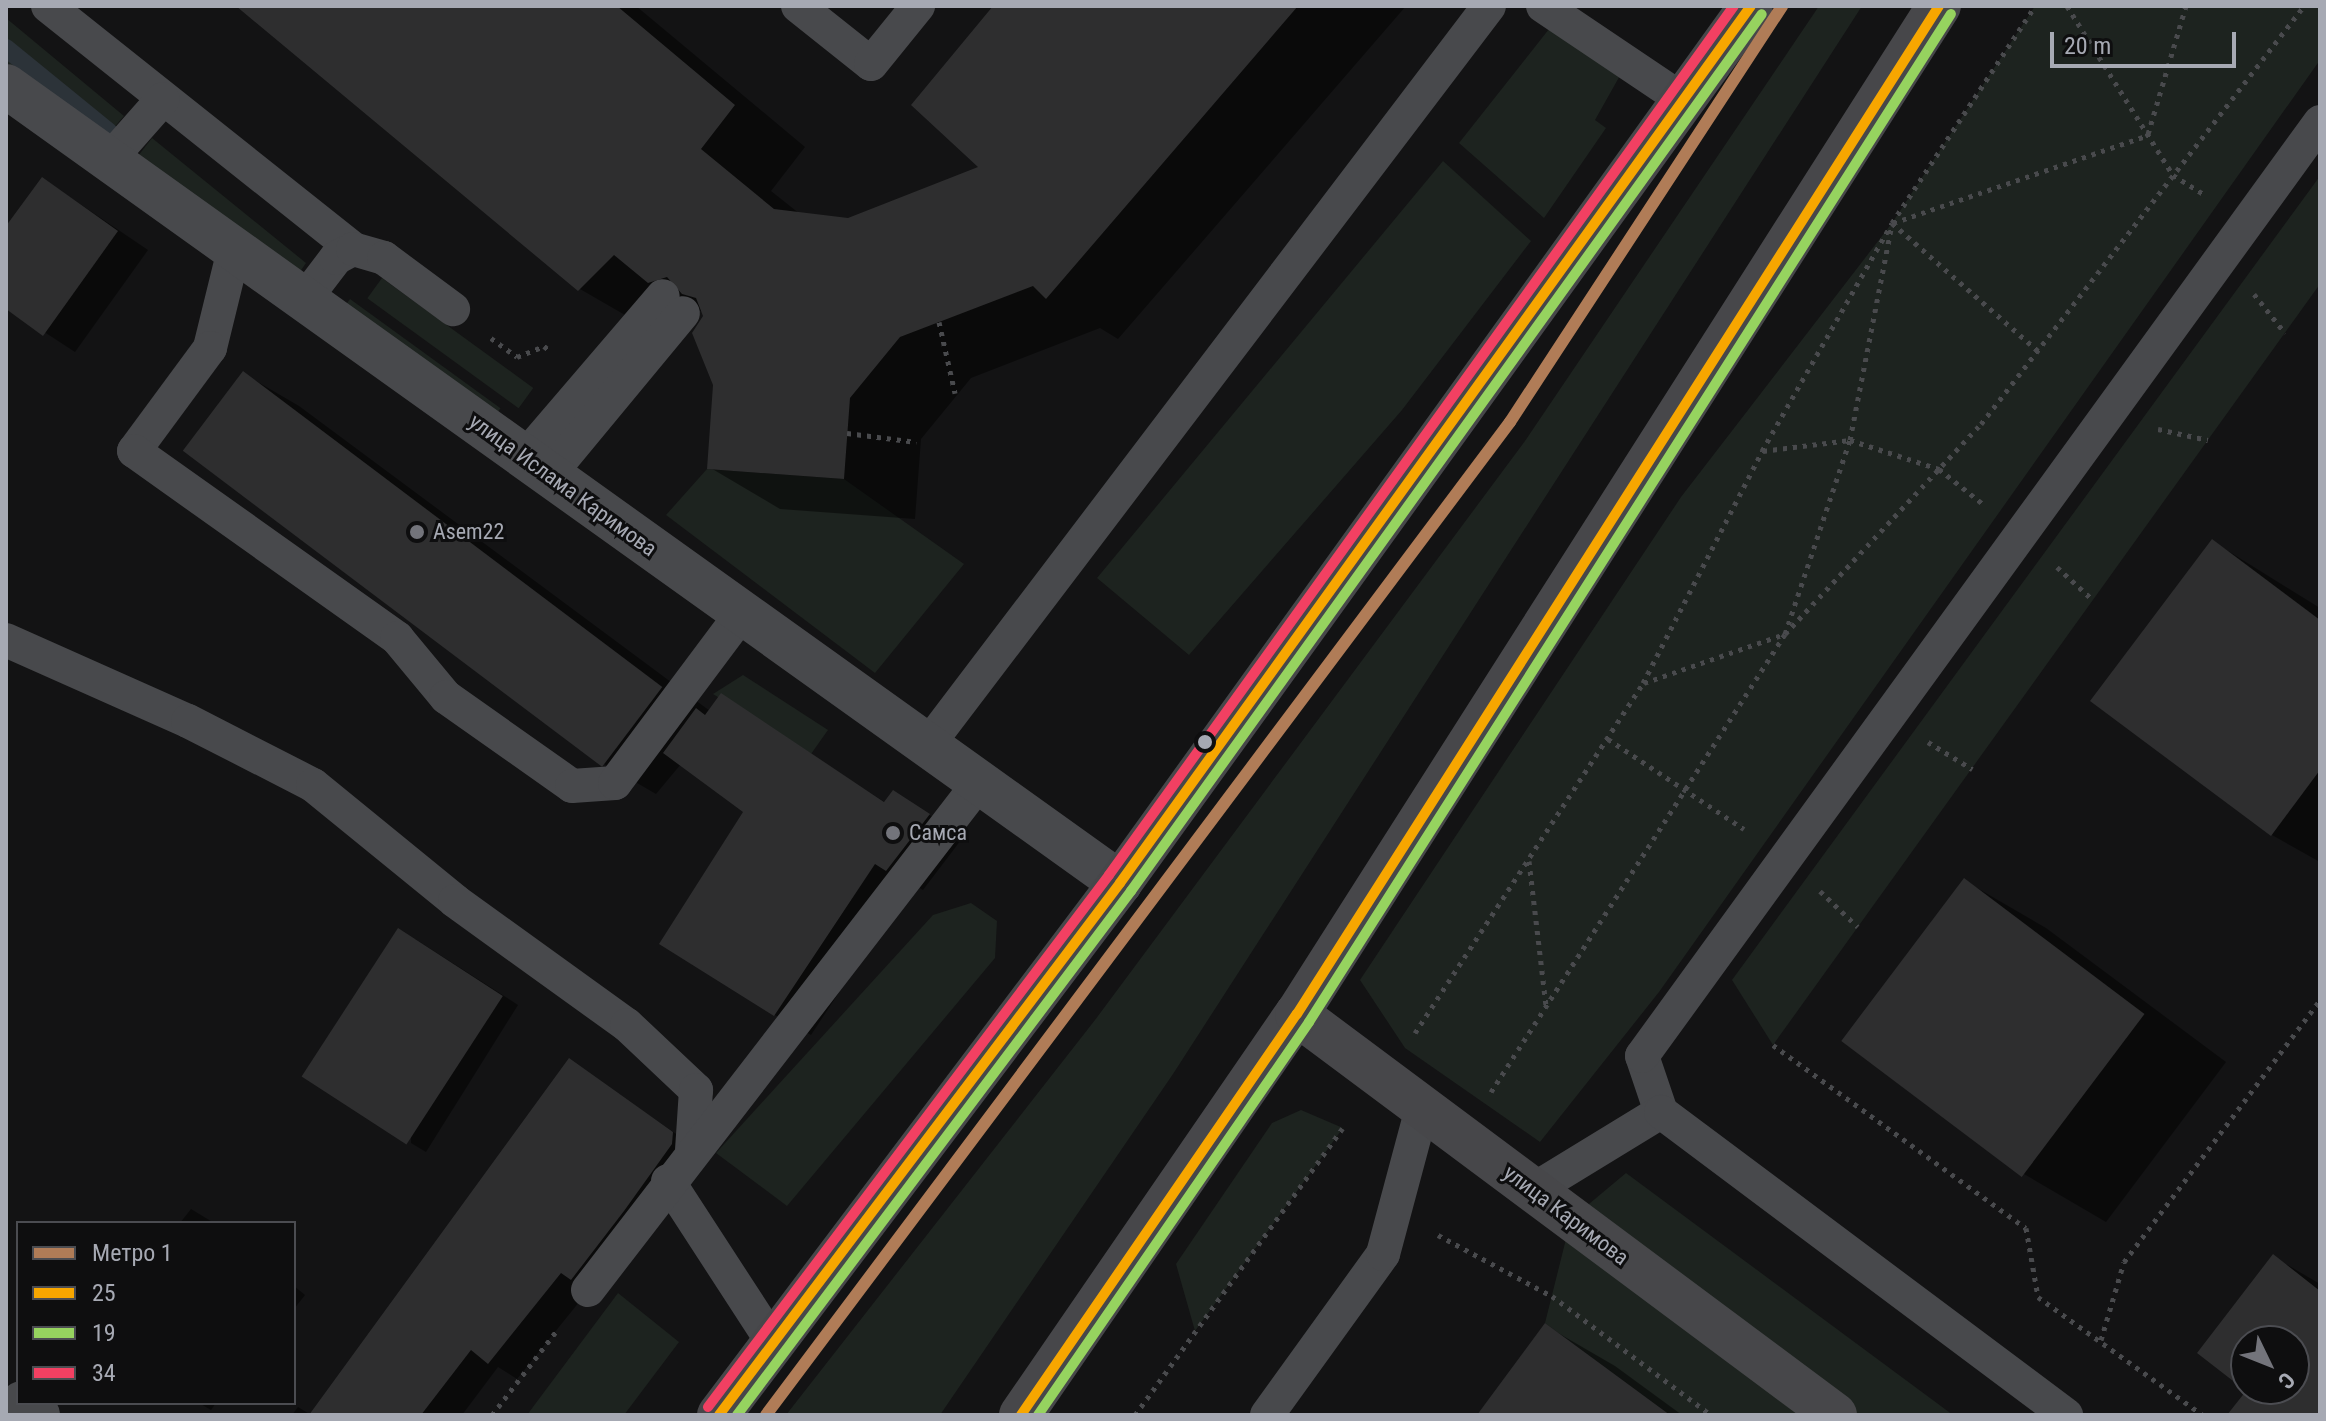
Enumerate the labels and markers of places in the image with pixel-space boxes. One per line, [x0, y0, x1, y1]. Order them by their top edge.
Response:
place label: Asem22 [433, 519, 504, 545]
marker: Asem22 [408, 523, 426, 541]
unlabelled marker [1197, 734, 1213, 750]
place label: Самса [909, 820, 967, 846]
marker: Самса [884, 824, 902, 842]

